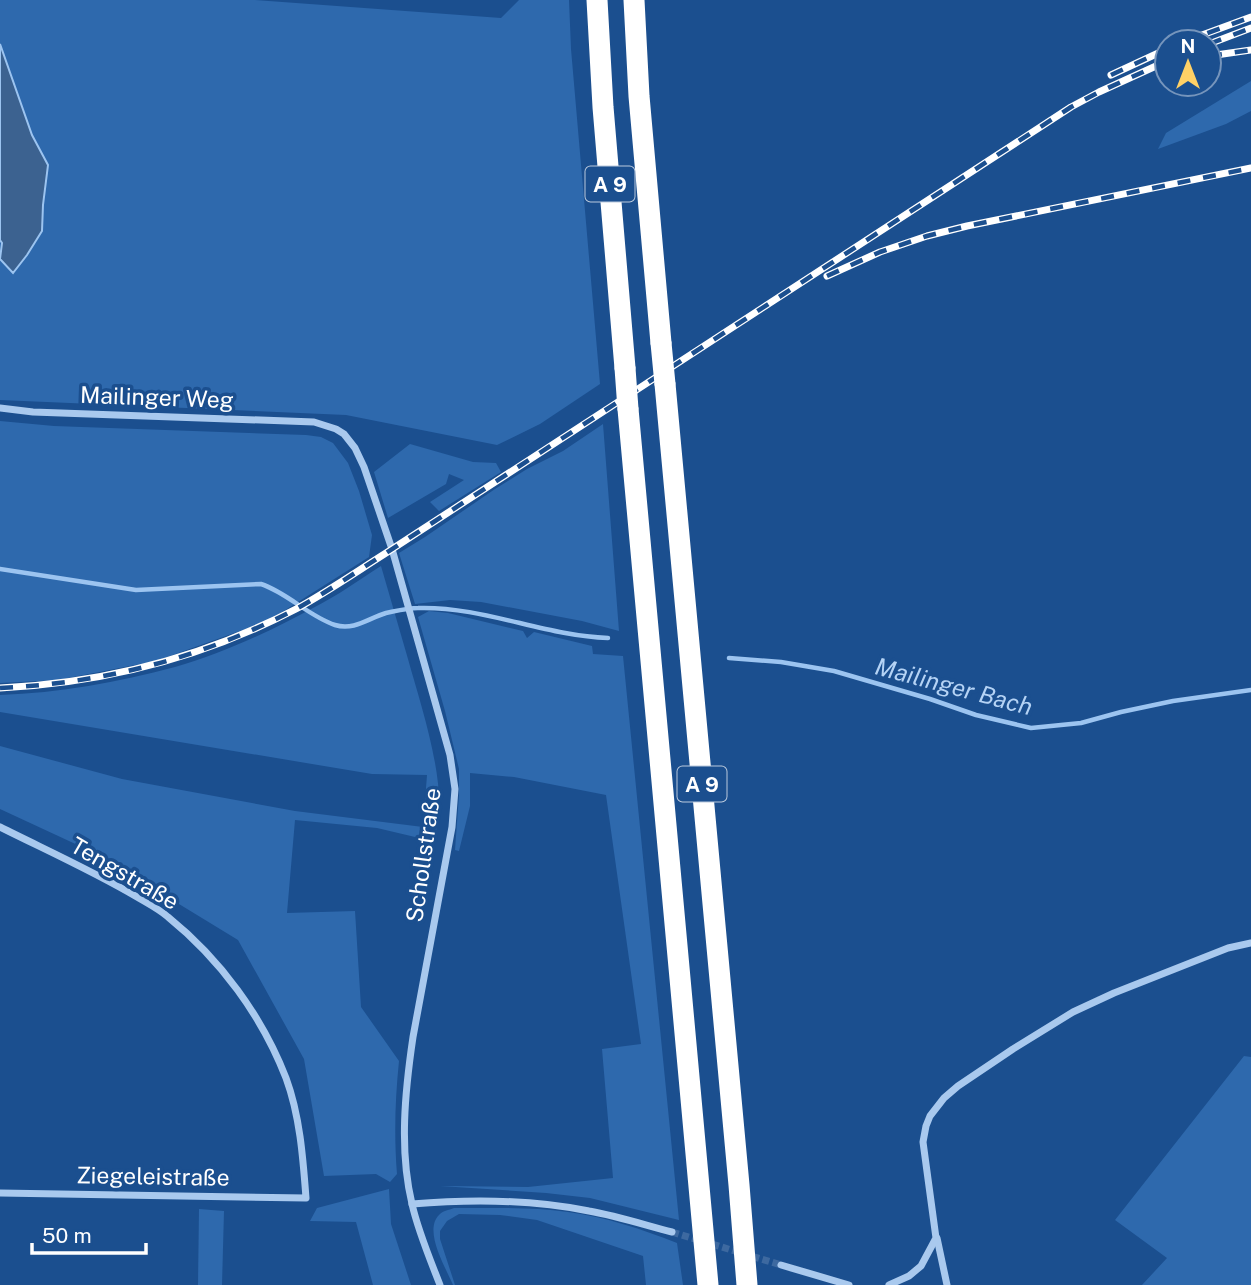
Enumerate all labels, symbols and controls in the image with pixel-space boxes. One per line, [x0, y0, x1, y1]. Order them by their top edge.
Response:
north arrow [1153, 28, 1223, 98]
text: N [1181, 35, 1195, 57]
road number: A 9 [586, 166, 634, 202]
street label: Mailinger Weg [80, 381, 234, 413]
water label: Mailinger Bach [872, 652, 1036, 720]
road number: A 9 [678, 766, 726, 802]
street label: Schollstraße [400, 786, 446, 924]
street label: Tengstraße [66, 831, 184, 915]
street label: Ziegeleistraße [76, 1161, 230, 1191]
scale bar [32, 1212, 145, 1256]
text: 50 m [42, 1223, 92, 1248]

